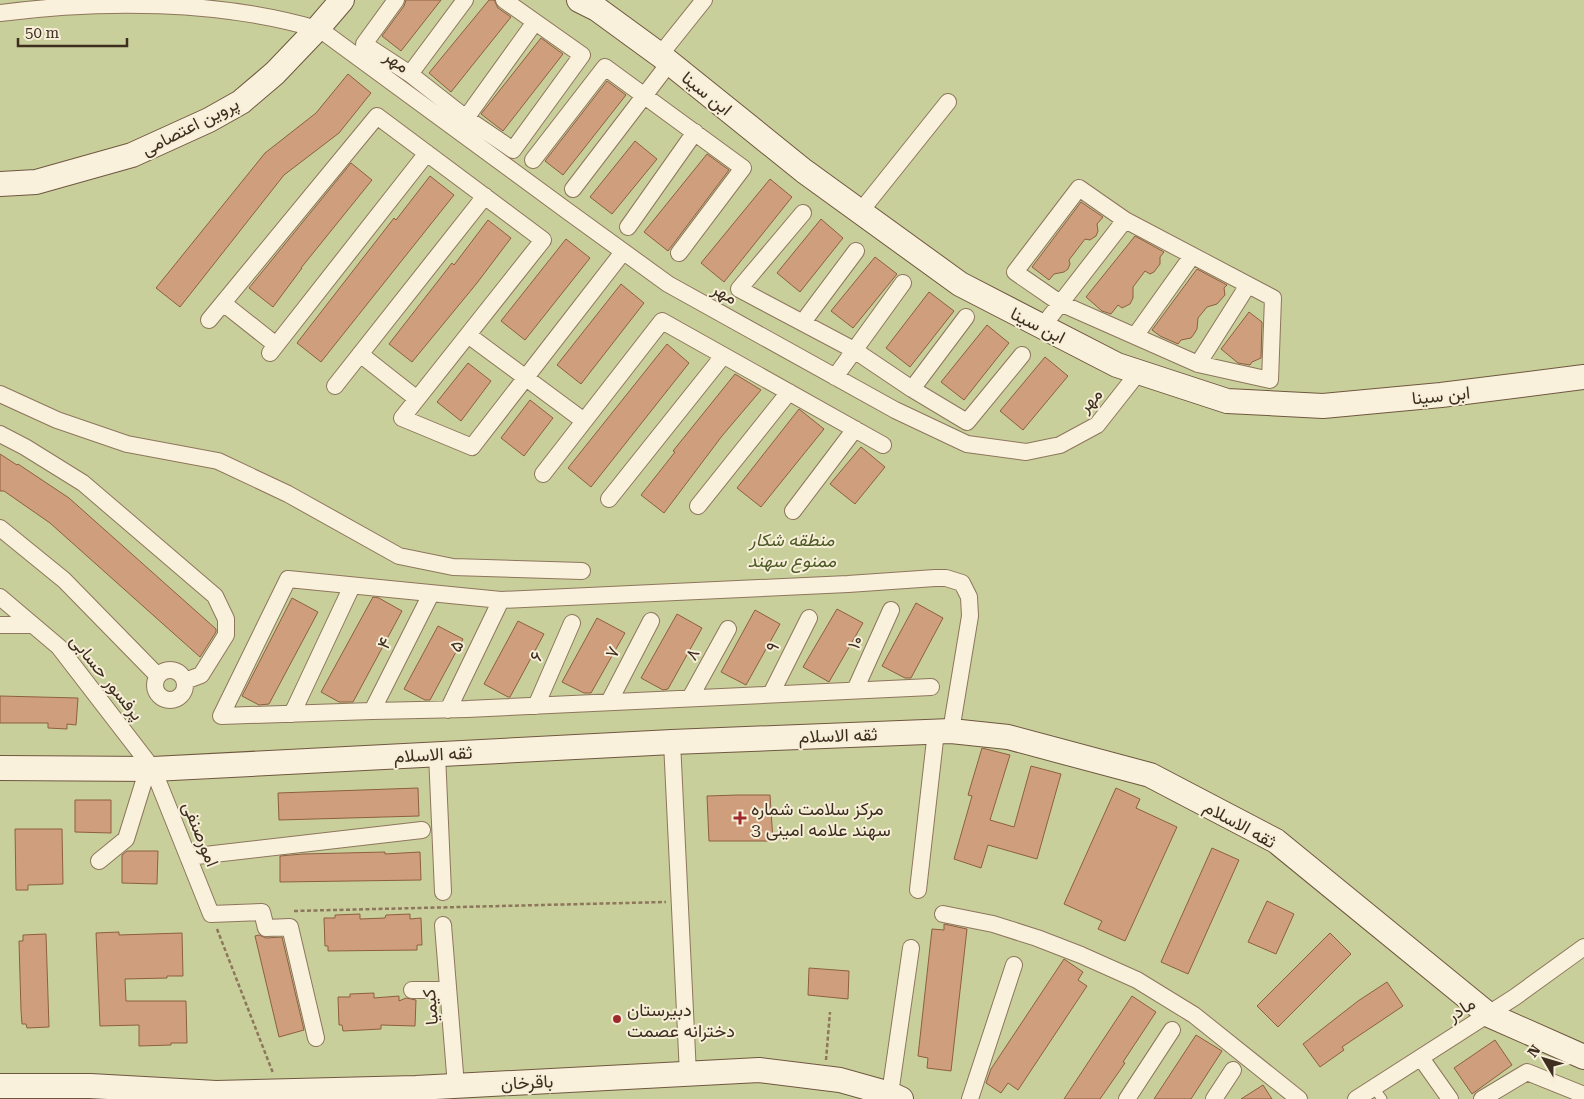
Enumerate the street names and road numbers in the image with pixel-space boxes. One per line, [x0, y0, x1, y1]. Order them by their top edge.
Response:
street label: مهر [379, 44, 413, 78]
street label: ابن سینا [677, 66, 736, 120]
street label: پروین اعتصامی [138, 92, 243, 161]
street label: مهر [707, 277, 741, 309]
street label: ابن سینا [1007, 302, 1069, 349]
street label: ابن سینا [1411, 381, 1471, 409]
street label: مهر [1073, 384, 1107, 418]
street label: پرفسور حسابی [64, 630, 148, 726]
street label: ۱۰ [843, 632, 867, 652]
street label: ۴ [372, 634, 396, 652]
street label: ۵ [444, 637, 468, 655]
street label: ۹ [761, 638, 783, 656]
street label: ۷ [600, 643, 624, 661]
street label: ۸ [680, 644, 704, 664]
street label: ۶ [525, 648, 547, 664]
street label: ثقه الاسلام [798, 723, 878, 749]
street label: ثقه الاسلام [393, 741, 473, 769]
street label: ثقه الاسلام [1199, 796, 1280, 854]
street label: امورصنفی [178, 798, 224, 870]
street label: کیمیا [418, 988, 442, 1026]
street label: مادر [1442, 992, 1479, 1027]
street label: باقرخان [500, 1070, 554, 1095]

